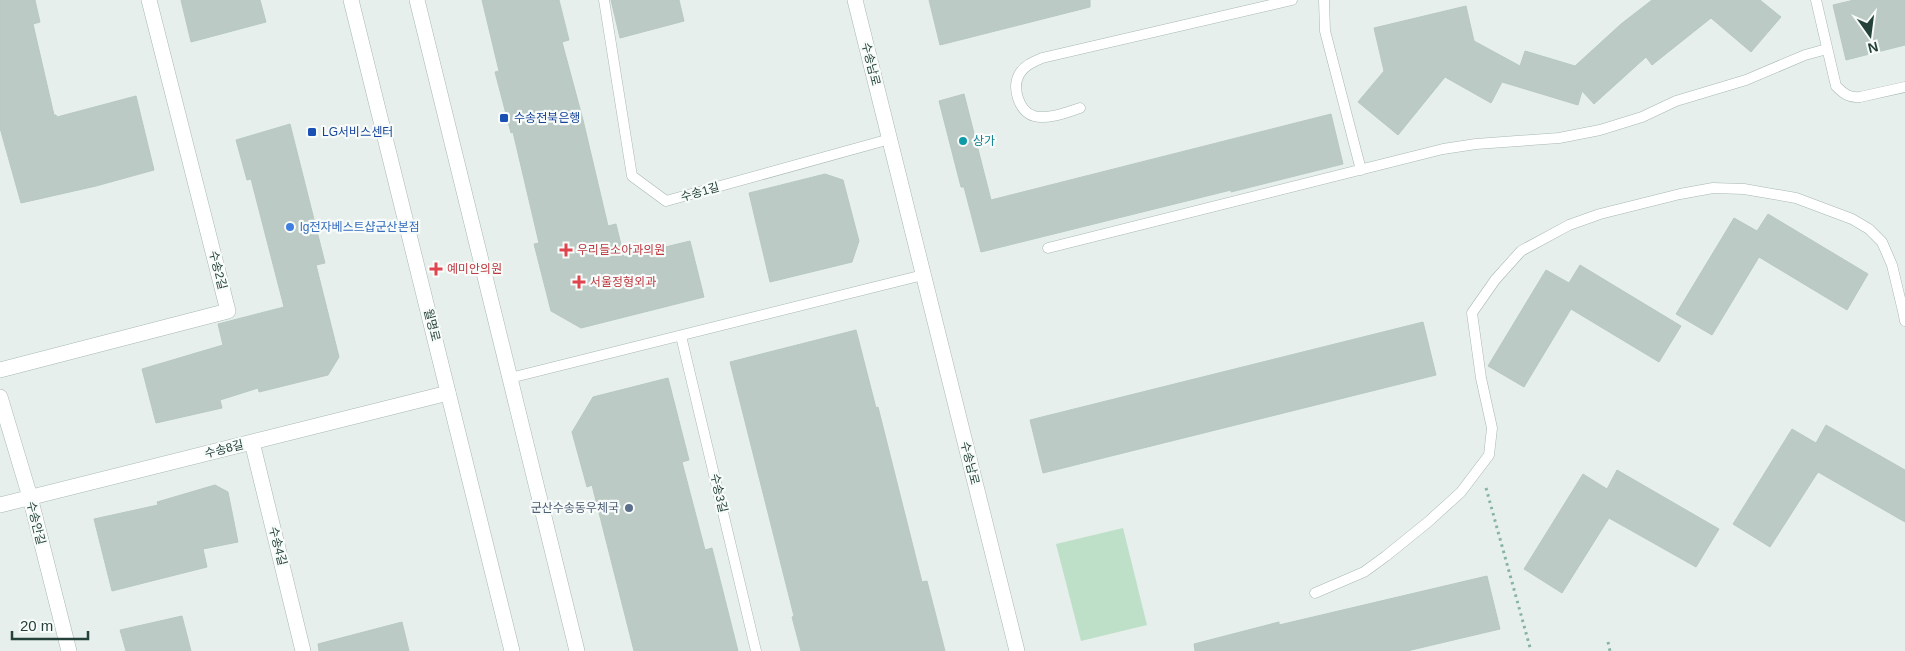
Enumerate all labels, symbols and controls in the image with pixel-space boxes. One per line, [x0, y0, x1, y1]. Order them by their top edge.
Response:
north arrow [1845, 10, 1895, 60]
text: N [1866, 39, 1880, 57]
street label: 수송남로 [859, 41, 883, 87]
place label: 수송전북은행 [514, 111, 580, 125]
marker: 수송전북은행 [498, 112, 510, 124]
place label: LG서비스센터 [322, 125, 393, 139]
marker: LG서비스센터 [306, 126, 318, 138]
place label: 상가 [973, 134, 995, 148]
marker: 상가 [957, 135, 969, 147]
street label: 수송1길 [679, 180, 721, 204]
place label: lg전자베스트샵군산본점 [300, 220, 420, 234]
marker: lg전자베스트샵군산본점 [284, 221, 296, 233]
marker: 우리들소아과의원 [559, 243, 573, 257]
place label: 우리들소아과의원 [577, 243, 665, 257]
street label: 수송2길 [206, 249, 230, 291]
marker: 예미안의원 [429, 262, 443, 276]
place label: 예미안의원 [447, 262, 502, 276]
marker: 서울정형외과 [572, 275, 586, 289]
place label: 서울정형외과 [590, 275, 656, 289]
street label: 월명로 [421, 307, 443, 343]
street label: 수송8길 [203, 437, 245, 461]
street label: 수송남로 [958, 440, 982, 486]
street label: 수송3길 [708, 472, 730, 514]
street label: 수송안길 [24, 500, 48, 546]
place label: 군산수송동우체국 [531, 501, 619, 515]
marker: 군산수송동우체국 [623, 502, 635, 514]
street label: 수송4길 [266, 525, 290, 567]
scale bar [12, 608, 89, 640]
text: 20 m [20, 617, 53, 634]

